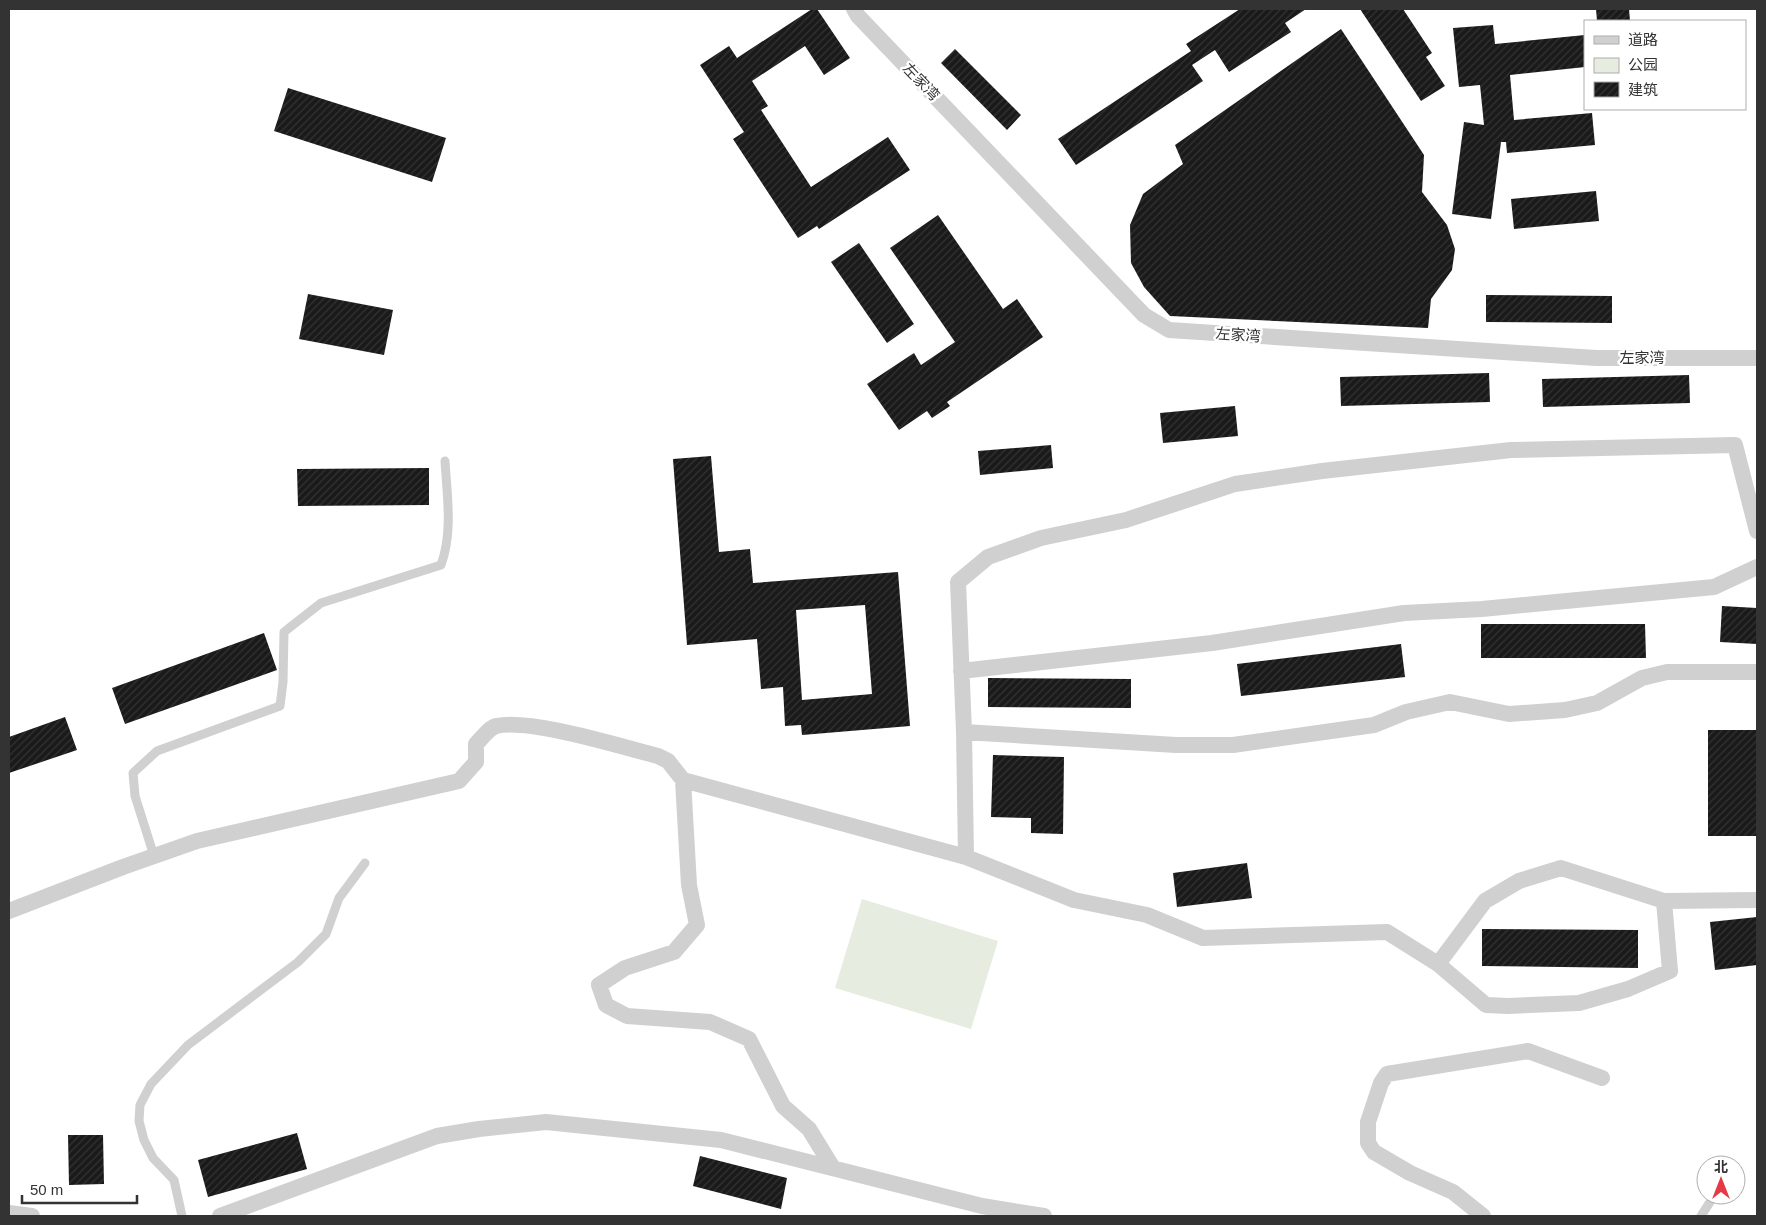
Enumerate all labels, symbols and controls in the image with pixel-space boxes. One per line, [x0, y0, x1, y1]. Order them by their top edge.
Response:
legend [1584, 20, 1746, 110]
text: 道路 [1628, 31, 1658, 48]
text: 公园 [1628, 56, 1658, 73]
street label: 左家湾 [900, 60, 943, 104]
text: 建筑 [1628, 81, 1658, 98]
street label: 左家湾 [1215, 324, 1261, 345]
street label: 左家湾 [1619, 349, 1665, 366]
north arrow [1696, 1155, 1746, 1205]
text: 北 [1714, 1159, 1728, 1175]
scale bar [22, 1172, 138, 1204]
text: 50 m [30, 1181, 63, 1198]

